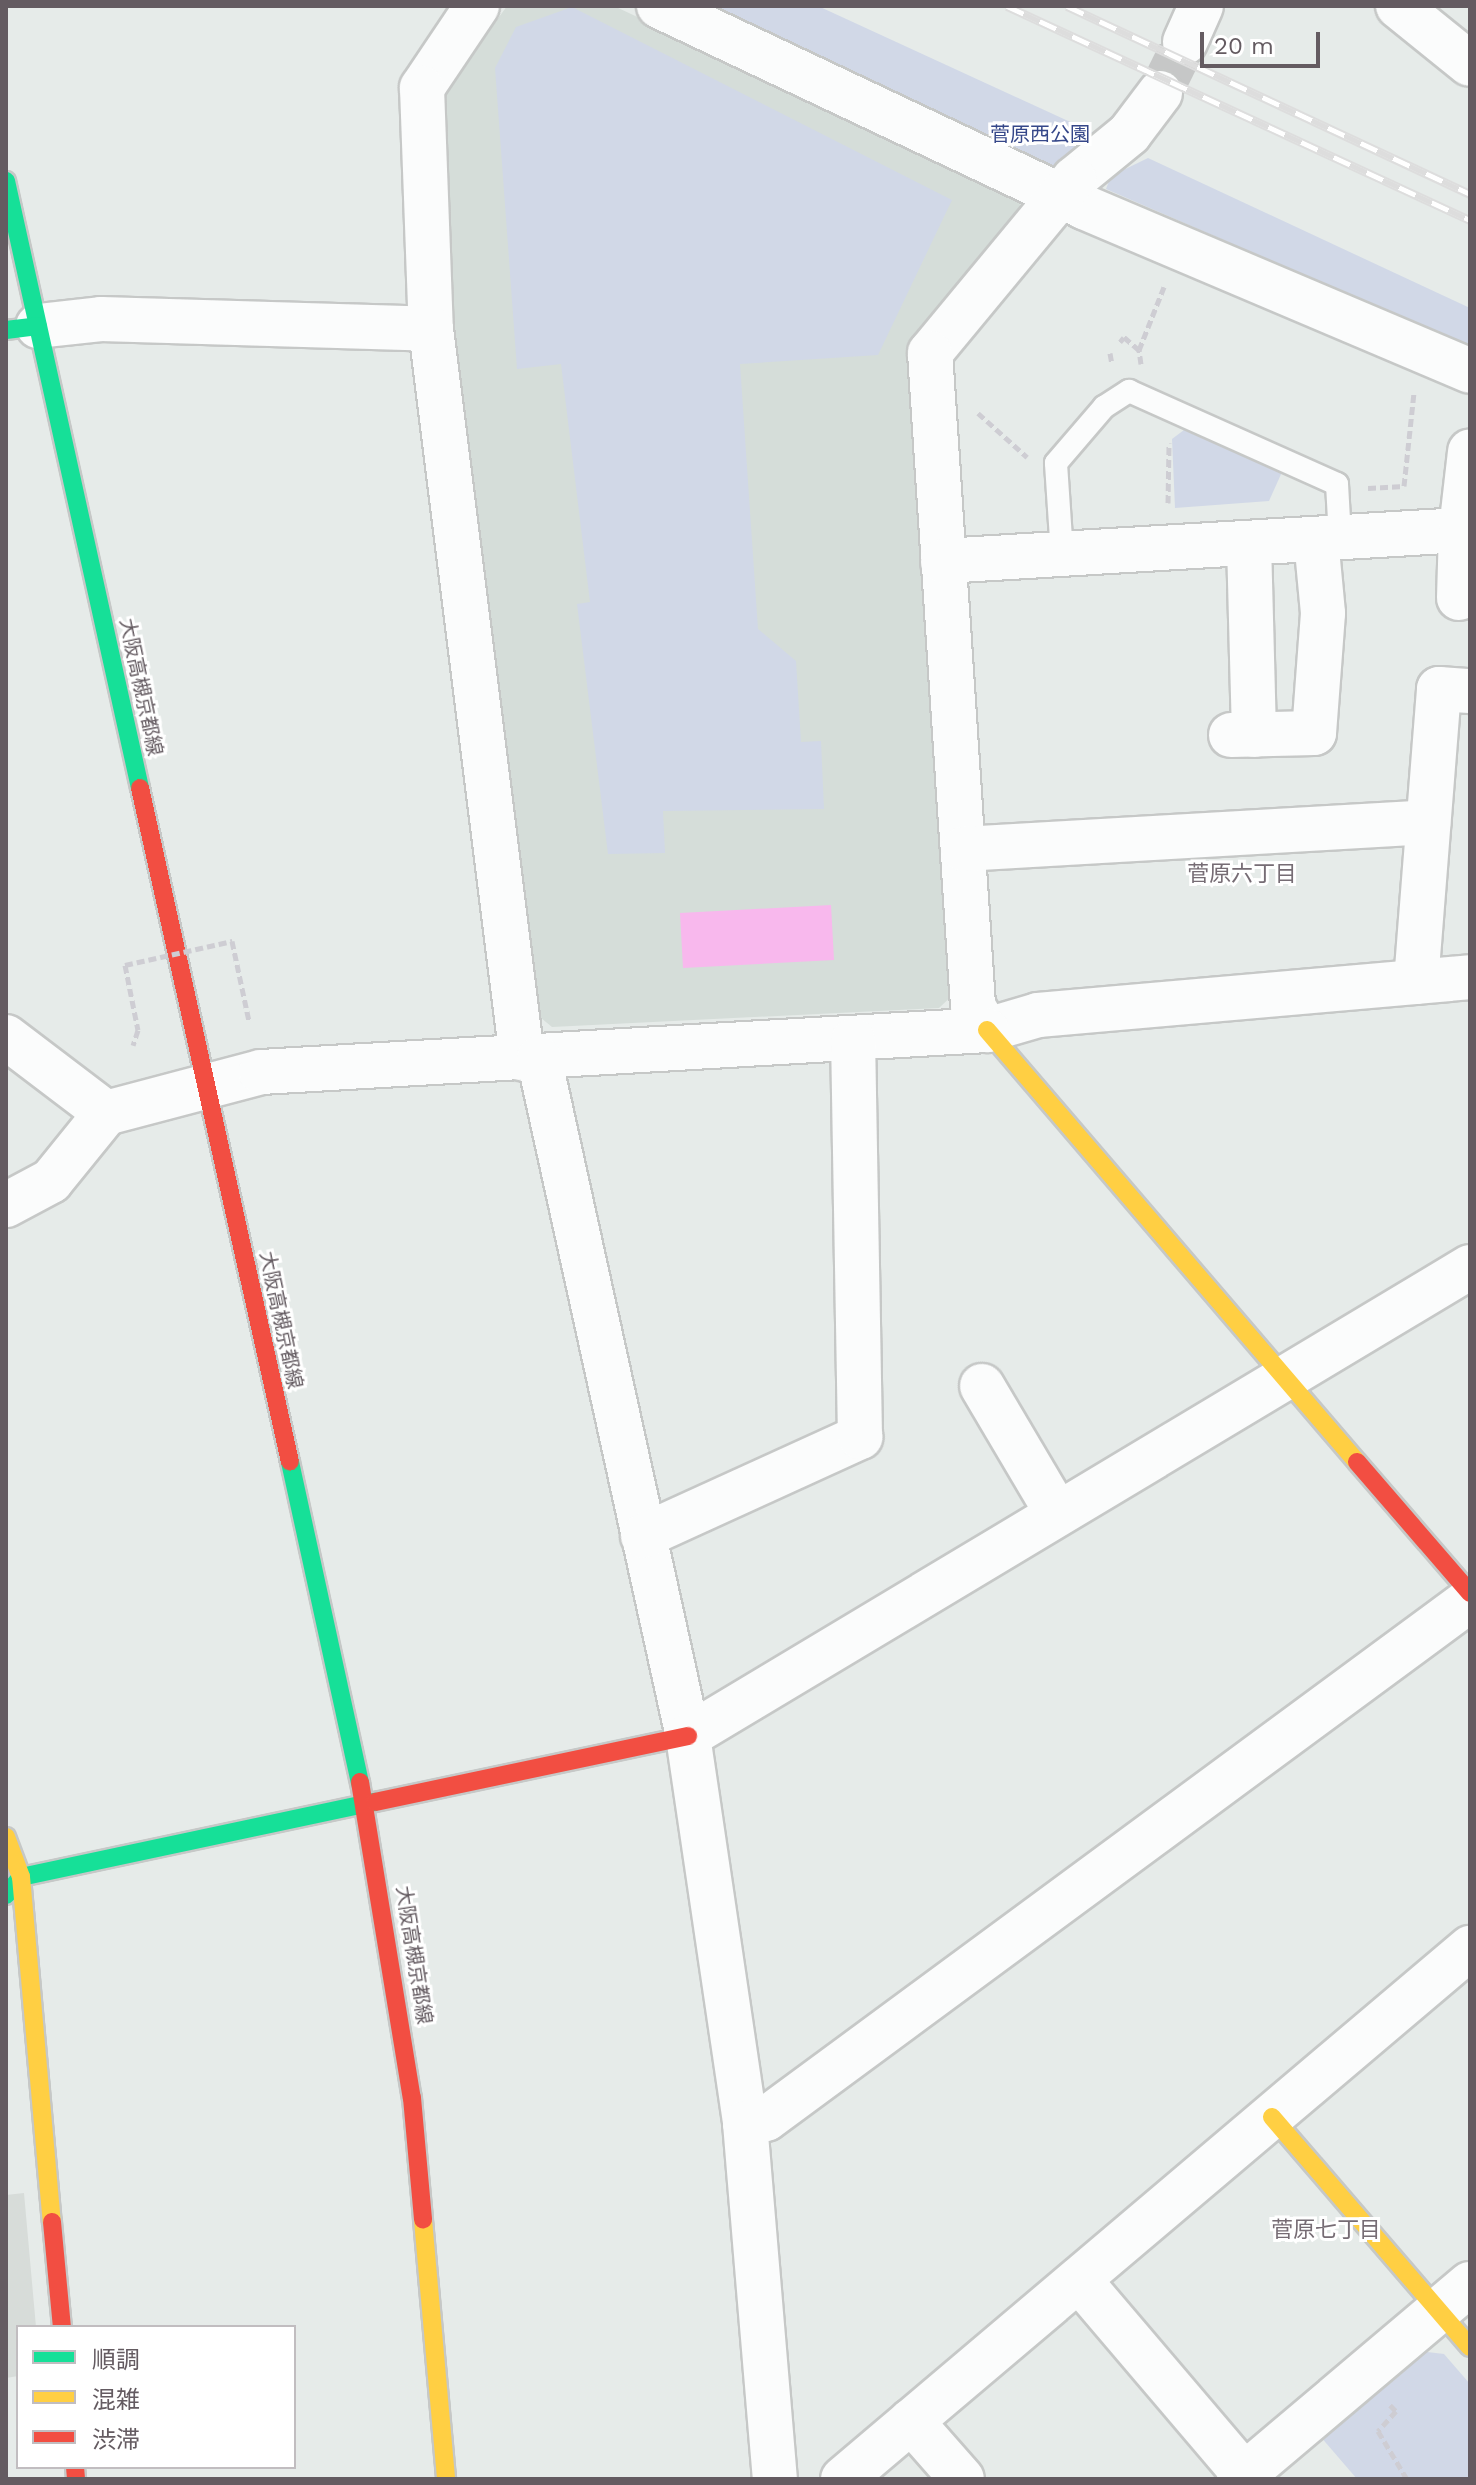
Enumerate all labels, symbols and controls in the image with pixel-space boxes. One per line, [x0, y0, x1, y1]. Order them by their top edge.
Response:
scale bar [1204, 16, 1324, 66]
text: 20 m [1214, 32, 1274, 60]
park label: 菅原西公園 [990, 122, 1090, 146]
street label: 大阪高槻京都線 [115, 616, 167, 758]
district label: 菅原六丁目 [1187, 861, 1297, 887]
street label: 大阪高槻京都線 [255, 1249, 307, 1391]
street label: 大阪高槻京都線 [391, 1884, 437, 2026]
district label: 菅原七丁目 [1271, 2217, 1381, 2243]
legend [16, 2325, 296, 2469]
text: 順調 [92, 2346, 140, 2374]
text: 混雑 [92, 2386, 140, 2414]
text: 渋滞 [92, 2426, 140, 2454]

